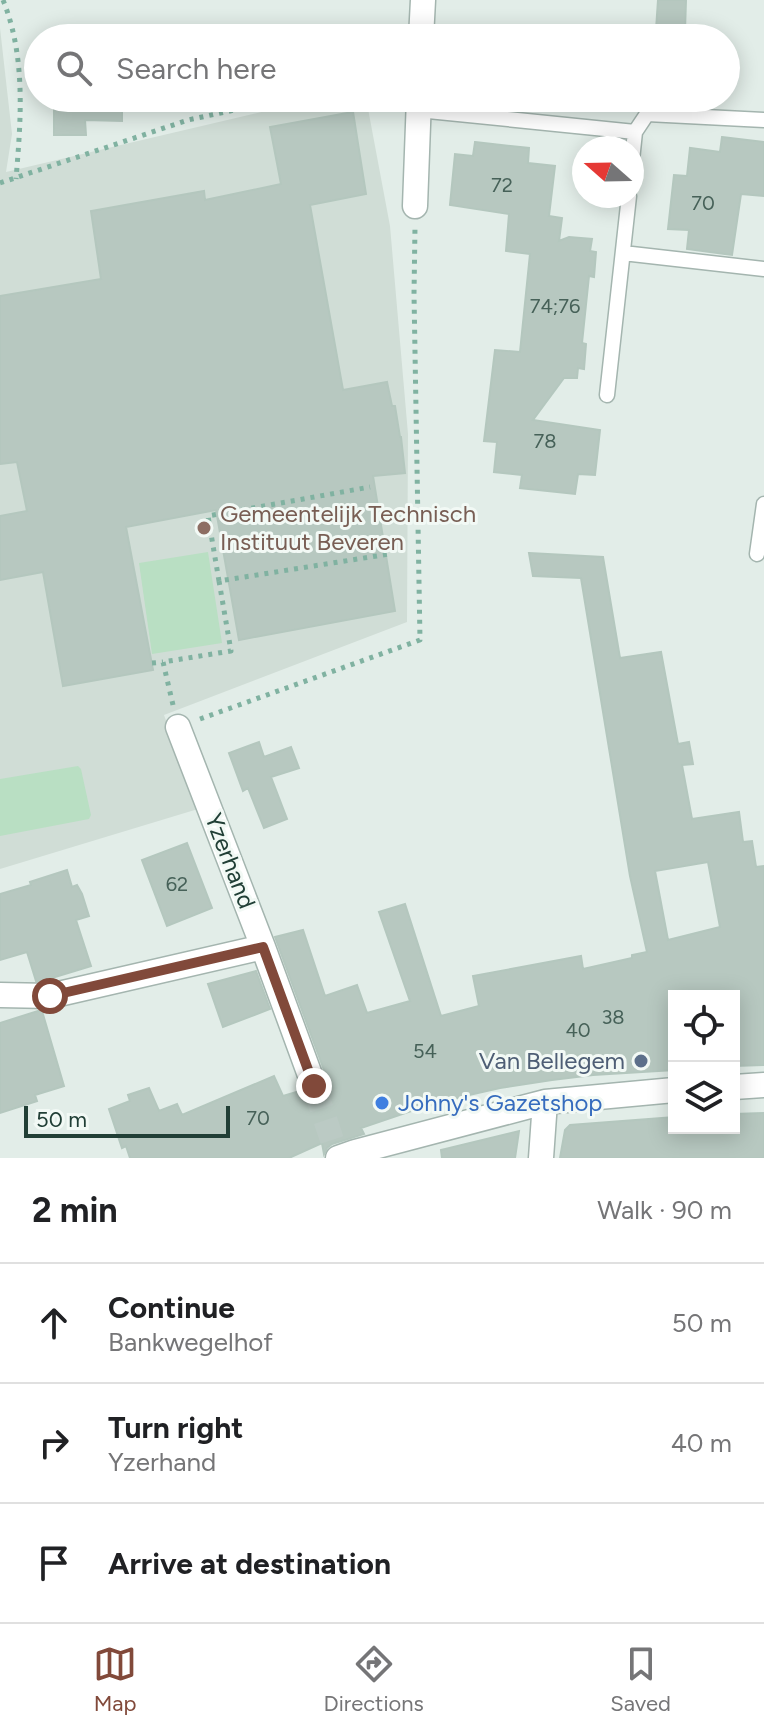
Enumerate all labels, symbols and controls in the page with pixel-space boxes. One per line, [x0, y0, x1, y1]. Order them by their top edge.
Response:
search box [24, 24, 740, 112]
icon: search [52, 46, 96, 90]
text: Search here [116, 50, 276, 87]
north arrow [572, 136, 644, 208]
house number: 72 [491, 173, 513, 197]
house number: 70 [691, 191, 715, 215]
house number: 74;76 [530, 294, 580, 318]
house number: 78 [533, 429, 557, 453]
place label: Gemeentelijk Technisch Instituut Beveren [220, 499, 476, 556]
marker: Gemeentelijk Technisch Instituut Beveren [195, 519, 213, 537]
street label: Yzerhand [199, 809, 262, 913]
house number: 62 [166, 872, 188, 896]
route start [32, 978, 68, 1014]
map controls [668, 990, 740, 1134]
button: locate [668, 990, 740, 1062]
house number: 38 [601, 1005, 625, 1029]
house number: 40 [565, 1018, 591, 1042]
house number: 54 [413, 1039, 437, 1063]
place label: Van Bellegem [479, 1046, 625, 1075]
marker: Van Bellegem [632, 1052, 650, 1070]
button: layers [668, 1062, 740, 1134]
route end [296, 1068, 332, 1104]
place label: Johny's Gazetshop [398, 1088, 603, 1117]
marker: Johny's Gazetshop [373, 1094, 391, 1112]
scale bar [24, 1102, 230, 1138]
text: 50 m [36, 1106, 87, 1133]
house number: 70 [246, 1106, 270, 1130]
text: 2 min [32, 1190, 118, 1231]
text: Walk · 90 m [597, 1194, 732, 1226]
text: Continue [108, 1289, 235, 1326]
icon: ahead [32, 1301, 76, 1345]
text: 50 m [672, 1307, 732, 1339]
text: Bankwegelhof [108, 1326, 273, 1358]
text: Turn right [108, 1409, 243, 1446]
icon: right [32, 1421, 76, 1465]
text: 40 m [671, 1427, 732, 1459]
text: Yzerhand [108, 1446, 216, 1478]
icon: arrive [32, 1541, 76, 1585]
text: Arrive at destination [108, 1545, 391, 1582]
tab: Map [93, 1642, 137, 1717]
tab: Directions [324, 1642, 424, 1717]
tab: Saved [610, 1642, 671, 1717]

